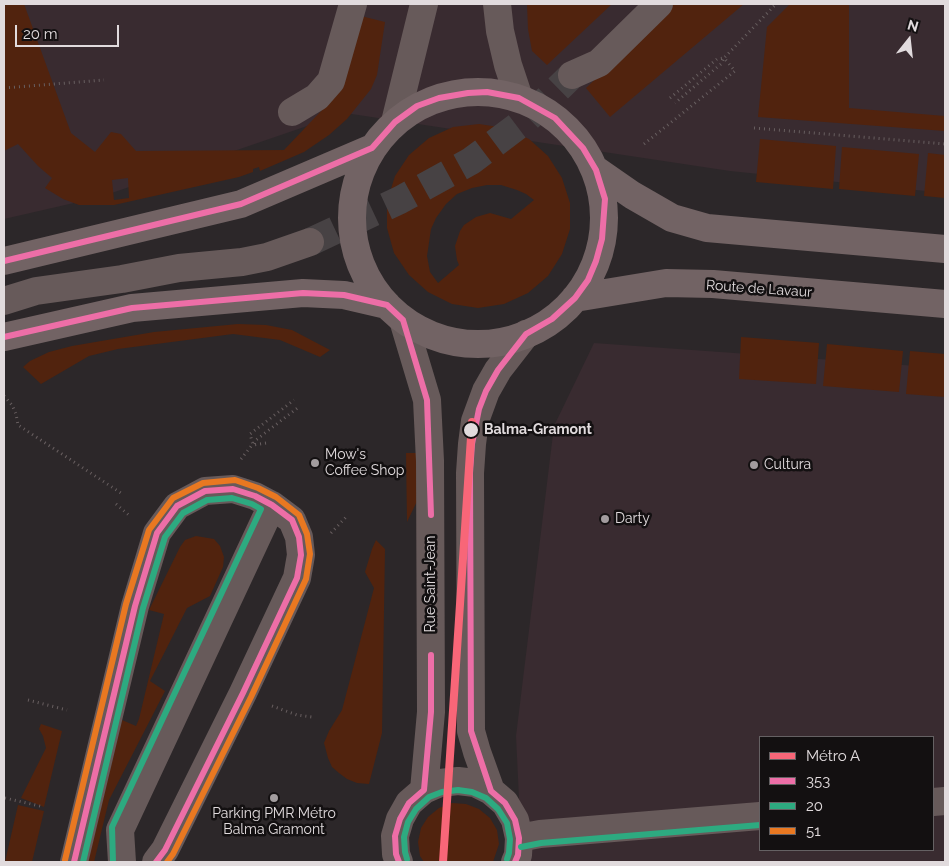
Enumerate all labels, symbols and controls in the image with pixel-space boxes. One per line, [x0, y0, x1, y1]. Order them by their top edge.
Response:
scale bar [18, 15, 121, 47]
north arrow [884, 15, 934, 65]
text: N [906, 16, 920, 35]
text: 20 m [23, 25, 58, 43]
street label: Route de Lavaur [705, 277, 813, 301]
marker: Balma-Gramont [462, 421, 480, 439]
place label: Balma-Gramont [484, 422, 592, 438]
place label: Mow's Coffee Shop [325, 447, 404, 480]
marker: Mow's Coffee Shop [309, 457, 321, 469]
place label: Cultura [764, 457, 811, 473]
marker: Cultura [748, 459, 760, 471]
place label: Darty [615, 511, 650, 527]
marker: Darty [599, 513, 611, 525]
street label: Rue Saint-Jean [423, 536, 439, 632]
legend [759, 736, 934, 851]
text: Métro A [806, 747, 860, 765]
text: 353 [806, 772, 830, 790]
marker: Parking PMR Métro Balma Gramont [268, 792, 280, 804]
text: 20 [806, 797, 823, 815]
place label: Parking PMR Métro Balma Gramont [212, 806, 336, 839]
text: 51 [806, 822, 821, 840]

